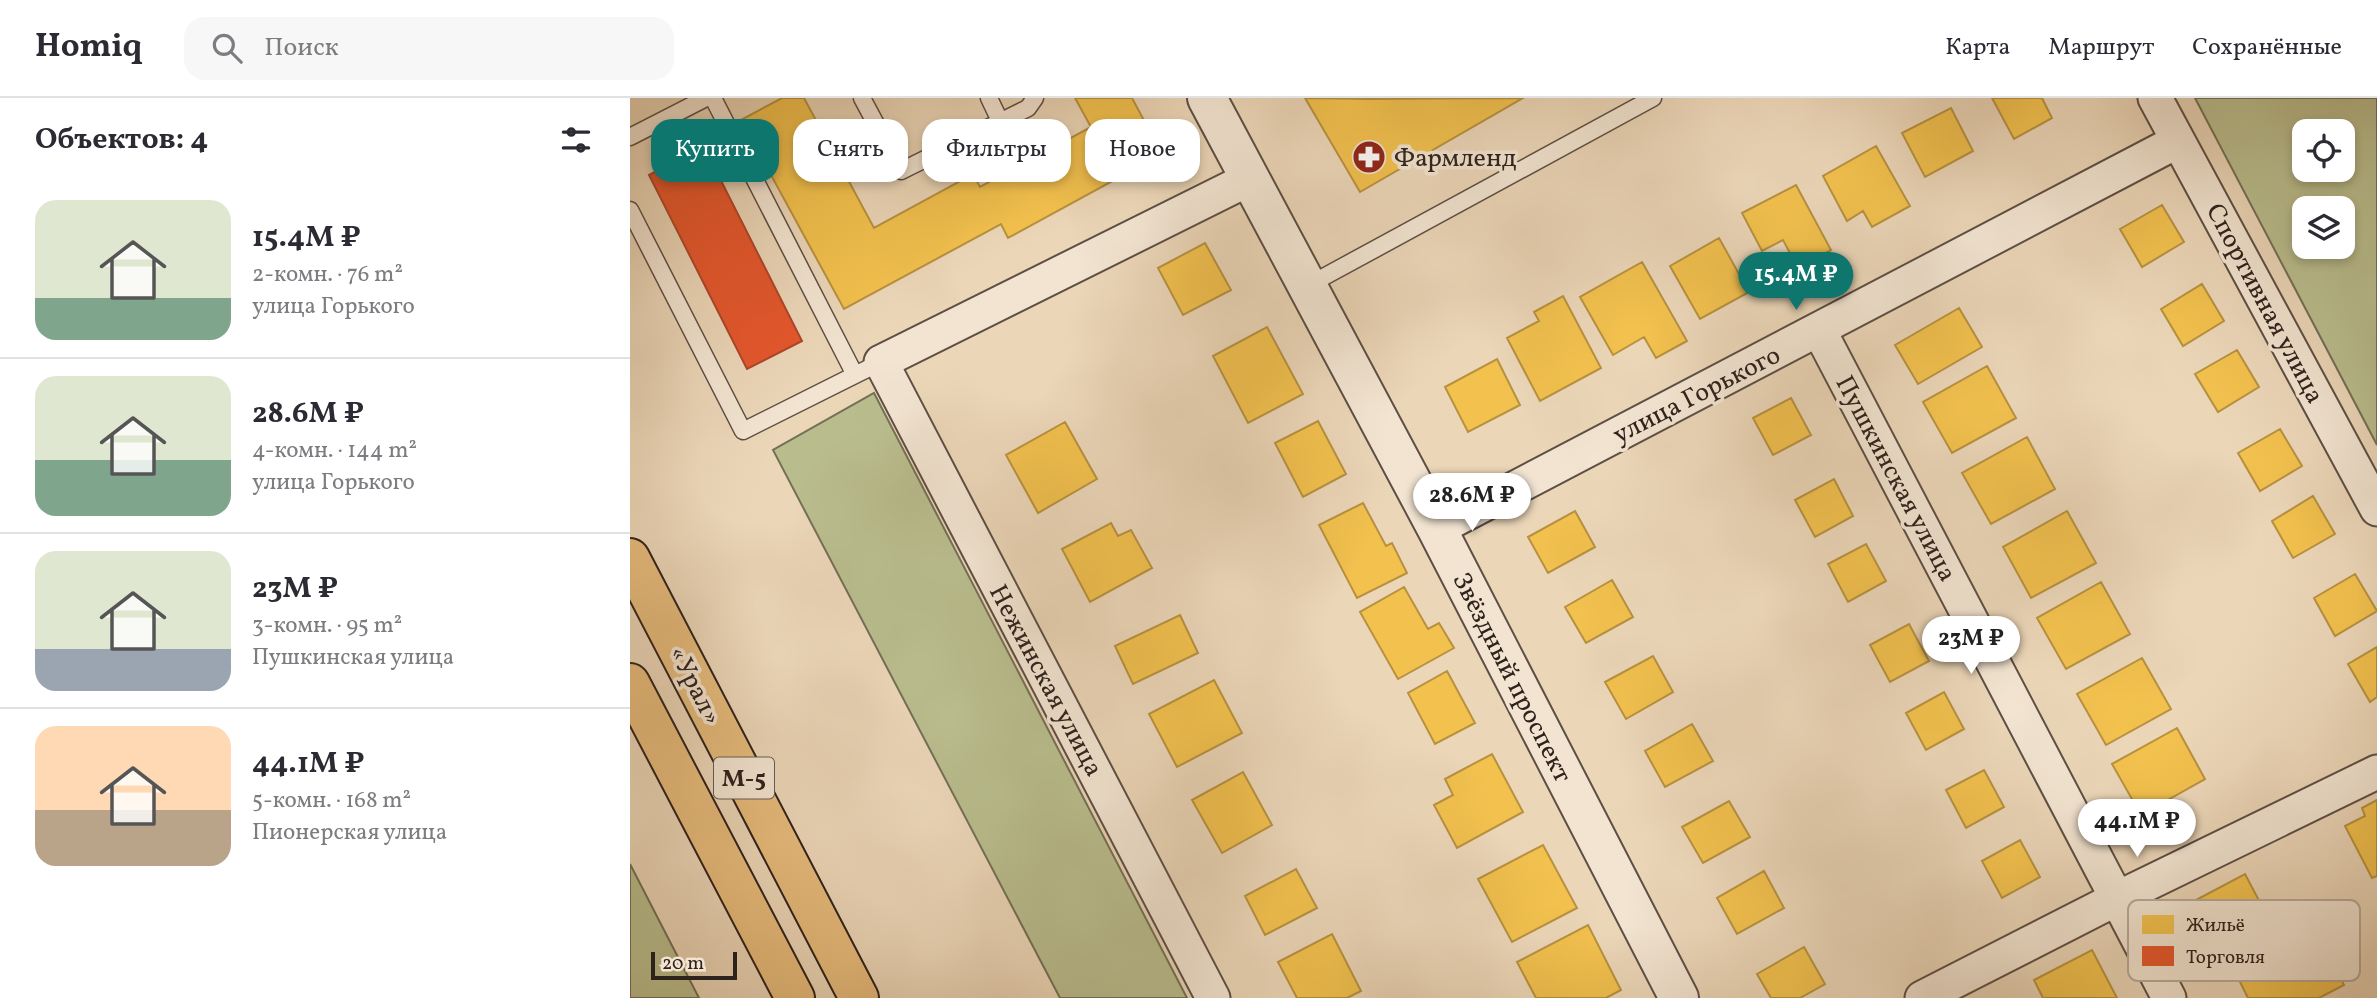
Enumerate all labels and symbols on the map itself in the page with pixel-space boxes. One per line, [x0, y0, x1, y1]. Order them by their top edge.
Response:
pharmacy icon: Фармленд [1350, 138, 1388, 176]
place label: Фармленд [1394, 141, 1517, 177]
street label: Спортивная улица [2196, 198, 2332, 410]
pin: 15.4M ₽ [1731, 252, 1861, 312]
street label: улица Горького [1607, 338, 1787, 454]
street label: Пушкинская улица [1826, 370, 1965, 588]
pin: 28.6M ₽ [1407, 474, 1537, 533]
street label: Звёздный проспект [1443, 567, 1580, 789]
street label: Нежинская улица [979, 578, 1111, 783]
pin: 23M ₽ [1922, 616, 2020, 676]
street label: «Урал» [659, 640, 729, 731]
road number: М-5 [714, 758, 774, 798]
pin: 44.1M ₽ [2072, 800, 2202, 859]
legend [2128, 900, 2360, 981]
text: Жильё [2186, 913, 2245, 939]
text: Торговля [2186, 945, 2265, 971]
scale bar [651, 949, 737, 981]

